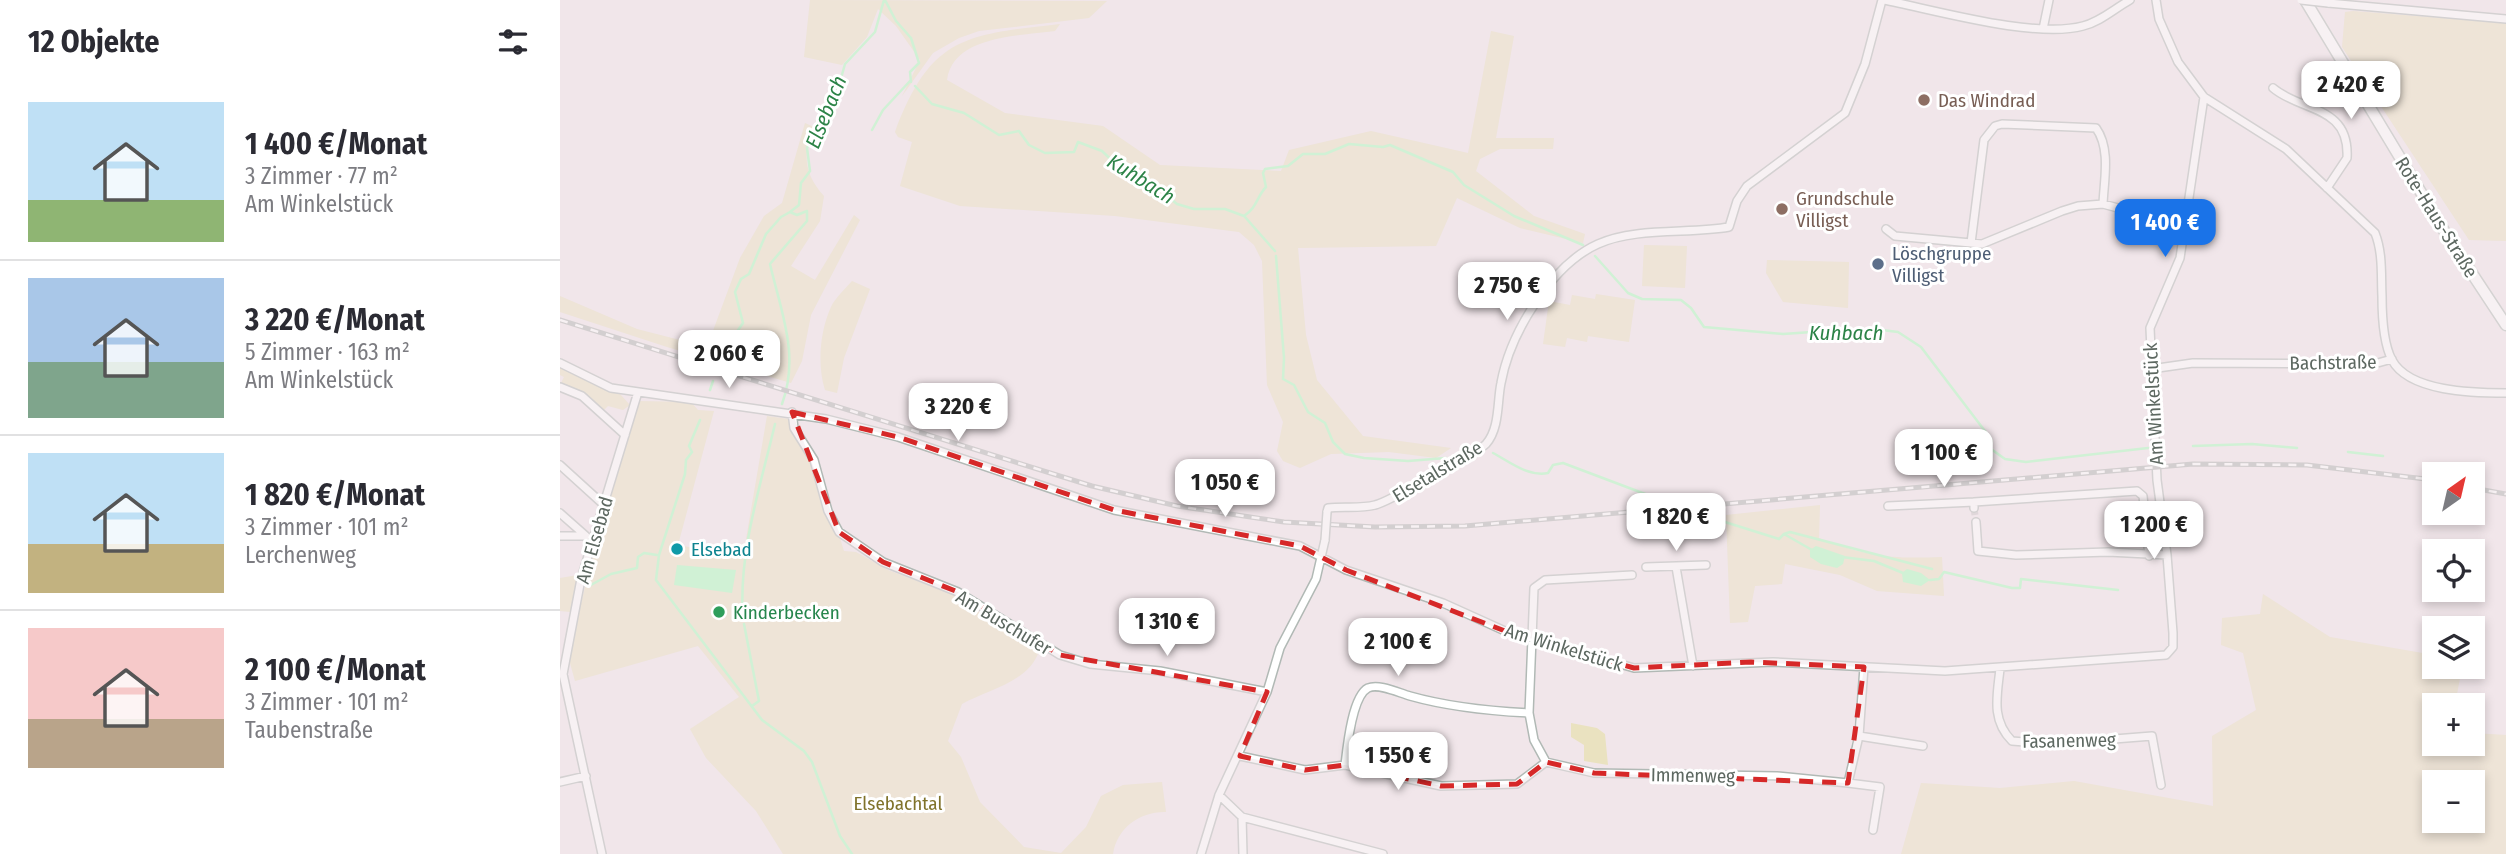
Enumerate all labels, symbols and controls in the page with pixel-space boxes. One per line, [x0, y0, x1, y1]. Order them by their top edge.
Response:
icon: filters [494, 23, 532, 61]
text: 12 Objekte [28, 24, 160, 60]
pin: 2 420 € [2286, 61, 2416, 121]
text: 2 420 € [2317, 70, 2385, 98]
water label: Elsebach [800, 72, 852, 152]
place label: Das Windrad [1938, 89, 2035, 112]
marker: Das Windrad [1916, 92, 1932, 108]
text: 1 400 €/Monat [245, 126, 427, 162]
icon: home [84, 130, 168, 214]
water label: Kuhbach [1102, 148, 1180, 210]
street label: Rote-Haus-Straße [2390, 153, 2483, 282]
text: 3 Zimmer · 77 m² [245, 162, 398, 190]
place label: Grundschule Villigst [1796, 187, 1894, 232]
text: Am Winkelstück [245, 190, 393, 218]
pin: 1 400 € [2100, 200, 2230, 259]
marker: Grundschule Villigst [1774, 201, 1790, 217]
text: 1 400 € [2131, 208, 2199, 236]
place label: Löschgruppe Villigst [1892, 242, 1991, 287]
marker: Löschgruppe Villigst [1870, 256, 1886, 272]
pin: 2 750 € [1442, 262, 1572, 322]
text: 2 750 € [1474, 271, 1540, 299]
text: 3 220 €/Monat [245, 302, 425, 338]
icon: home [84, 306, 168, 390]
water label: Kuhbach [1809, 320, 1883, 346]
pin: 2 060 € [664, 330, 794, 390]
text: 5 Zimmer · 163 m² [245, 338, 410, 366]
text: 2 060 € [694, 339, 764, 367]
street label: Am Winkelstück [2139, 342, 2168, 466]
street label: Bachstraße [2289, 350, 2377, 375]
text: Am Winkelstück [245, 366, 393, 394]
pin: 3 220 € [893, 384, 1023, 443]
text: 3 220 € [925, 392, 991, 420]
pin: 1 100 € [1879, 430, 2009, 489]
street label: Elsetalstraße [1388, 436, 1486, 507]
text: 1 100 € [1911, 438, 1977, 466]
pin: 1 050 € [1160, 460, 1290, 519]
north arrow [2422, 462, 2485, 525]
map controls [2422, 462, 2485, 833]
text: 1 050 € [1191, 468, 1259, 496]
text: 1 820 €/Monat [245, 477, 425, 513]
icon: home [84, 481, 168, 565]
street label: Am Elsebad [571, 494, 618, 586]
pin: 1 820 € [1611, 494, 1741, 553]
text: 1 820 € [1643, 502, 1709, 530]
pin: 1 200 € [2089, 502, 2219, 561]
text: 1 200 € [2120, 510, 2188, 538]
text: 3 Zimmer · 101 m² [245, 513, 409, 541]
place label: Elsebad [691, 538, 752, 561]
button: locate [2422, 539, 2485, 602]
text: Lerchenweg [245, 541, 356, 569]
marker: Elsebad [669, 541, 685, 557]
street label: Am Buschufer [952, 585, 1056, 660]
pin: 1 310 € [1102, 598, 1232, 658]
place label: Kinderbecken [733, 601, 840, 624]
marker: Kinderbecken [711, 604, 727, 620]
text: 1 310 € [1135, 607, 1199, 635]
button: layers [2422, 616, 2485, 679]
pin: 2 100 € [1333, 618, 1463, 678]
street label: Am Winkelstück [1502, 619, 1626, 676]
text: 2 100 € [1364, 627, 1432, 655]
text: 2 100 €/Monat [245, 652, 426, 688]
icon: home [84, 656, 168, 740]
text: 3 Zimmer · 101 m² [245, 688, 409, 716]
button: + [2422, 693, 2485, 756]
text: Taubenstraße [245, 716, 373, 744]
street label: Fasanenweg [2022, 728, 2116, 753]
pin: 1 550 € [1333, 732, 1463, 792]
text: 1 550 € [1365, 741, 1431, 769]
street label: Immenweg [1651, 763, 1735, 788]
button: − [2422, 770, 2485, 833]
park label: Elsebachtal [854, 792, 942, 815]

